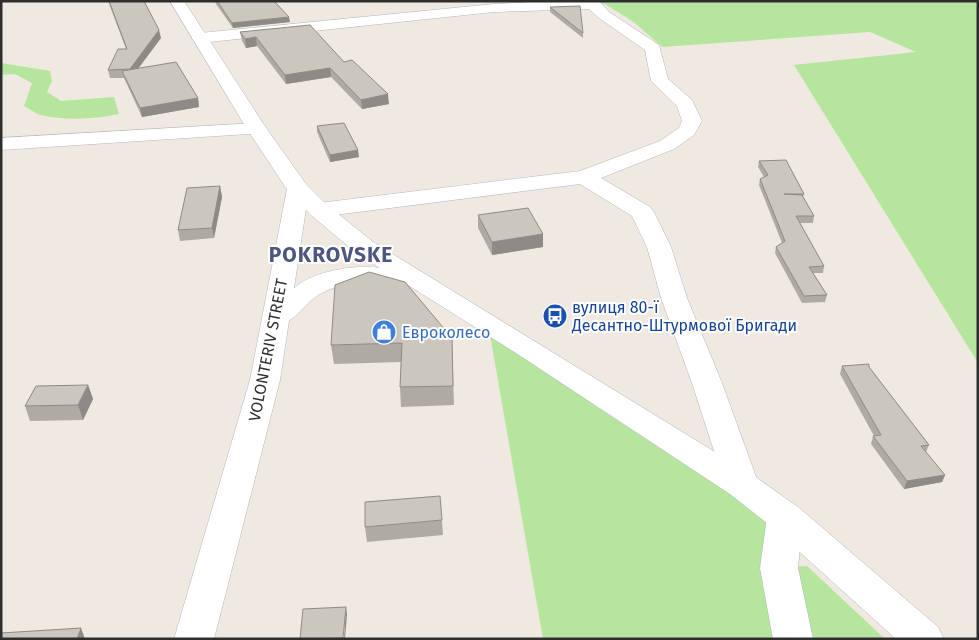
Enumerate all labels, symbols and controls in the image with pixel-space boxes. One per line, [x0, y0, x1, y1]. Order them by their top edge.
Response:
district label: POKROVSKE [269, 242, 393, 268]
street label: VOLONTERIV STREET [245, 276, 291, 423]
place label: вулиця 80-ї Десантно-Штурмової Бригади [571, 298, 797, 335]
bus stop icon: вулиця 80-ї Десантно-Штурмової Бригади [542, 303, 568, 329]
shop icon: Евроколесо [371, 319, 397, 345]
place label: Евроколесо [402, 323, 490, 342]

